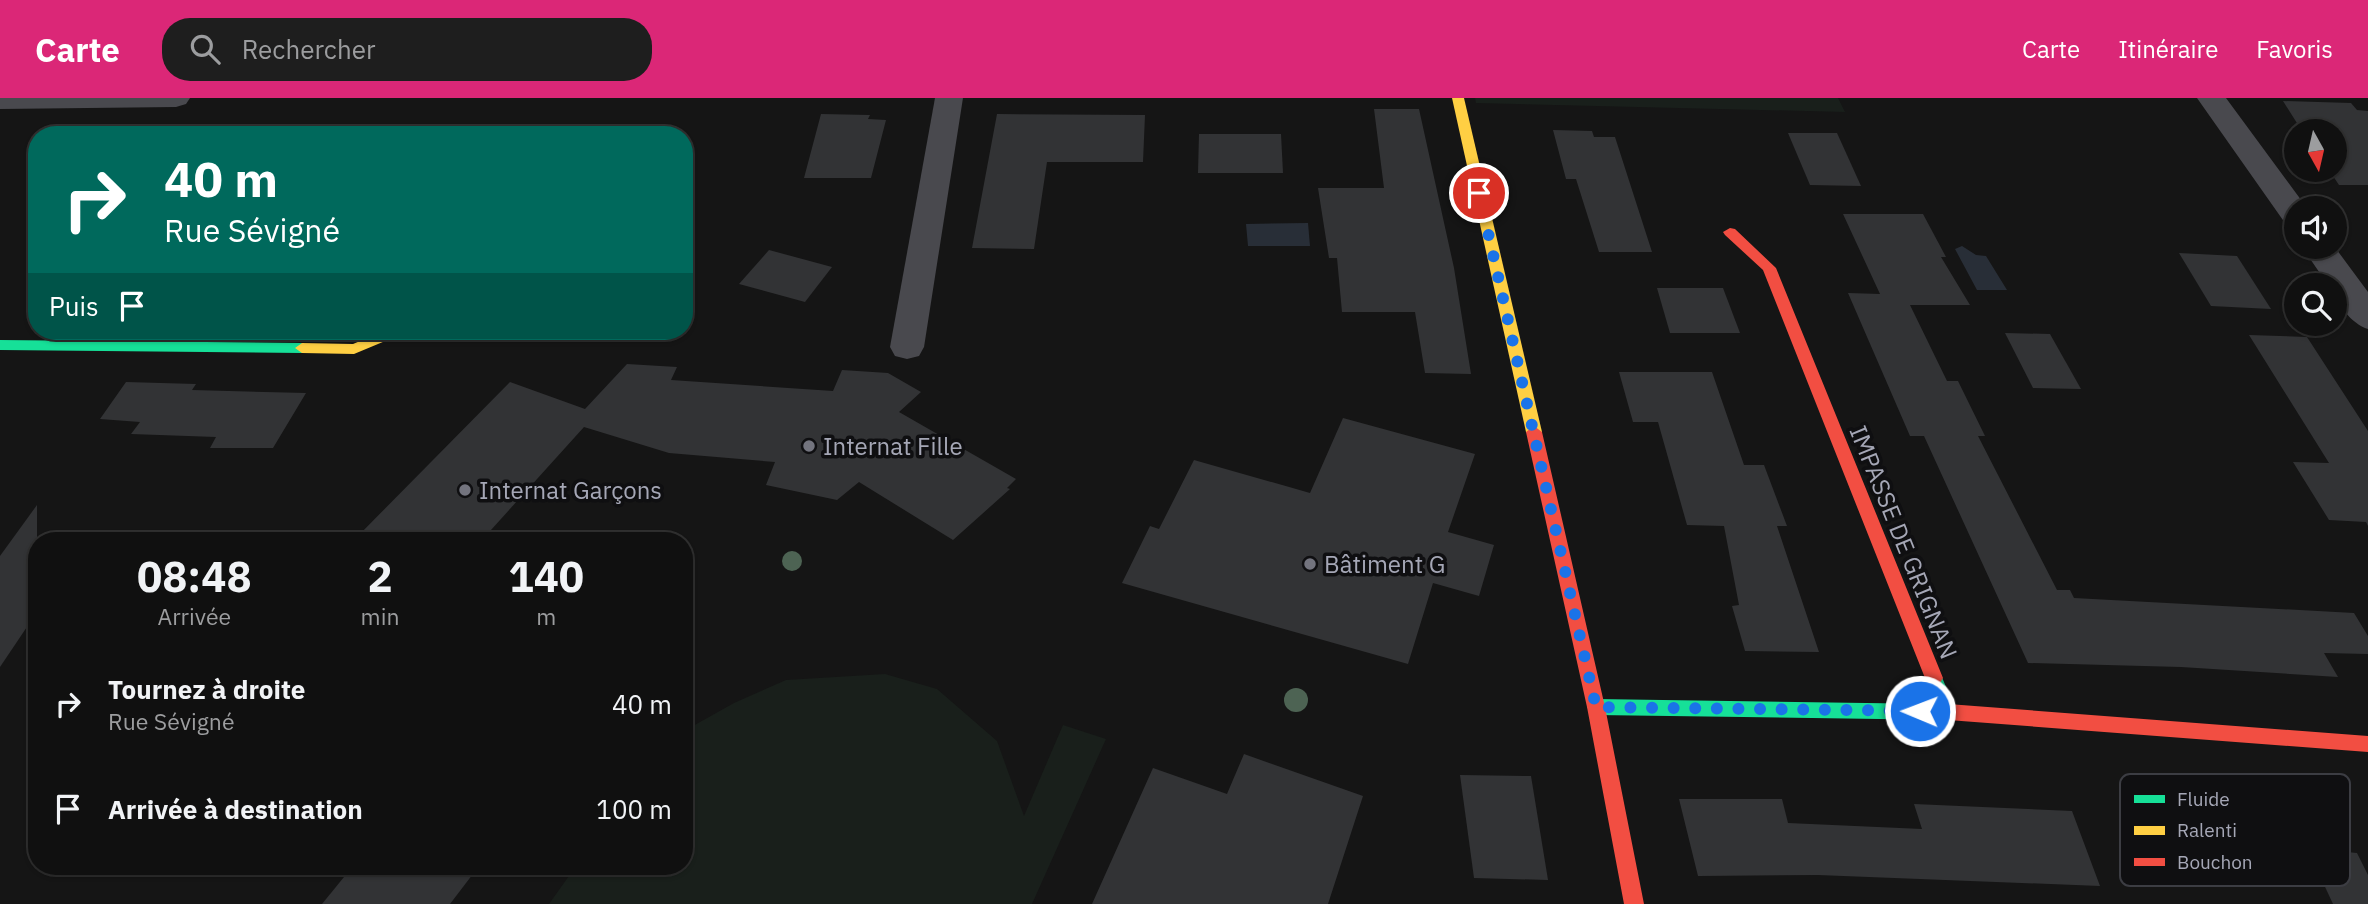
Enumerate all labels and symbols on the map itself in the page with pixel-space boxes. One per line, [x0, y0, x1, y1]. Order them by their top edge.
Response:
north arrow [2284, 119, 2347, 182]
pin [1449, 163, 1509, 223]
street label: IMPASSE DE GRIGNAN [1843, 421, 1965, 663]
place label: Internat Fille [823, 430, 963, 462]
marker: Internat Fille [801, 438, 817, 454]
place label: Internat Garçons [479, 474, 662, 506]
marker: Internat Garçons [457, 482, 473, 498]
place label: Bâtiment G [1324, 548, 1445, 580]
marker: Bâtiment G [1302, 556, 1318, 572]
position arrow [1883, 674, 1957, 748]
legend [2120, 774, 2350, 886]
text: Fluide [2177, 787, 2230, 811]
text: Ralenti [2177, 818, 2237, 842]
text: Bouchon [2177, 850, 2253, 874]

